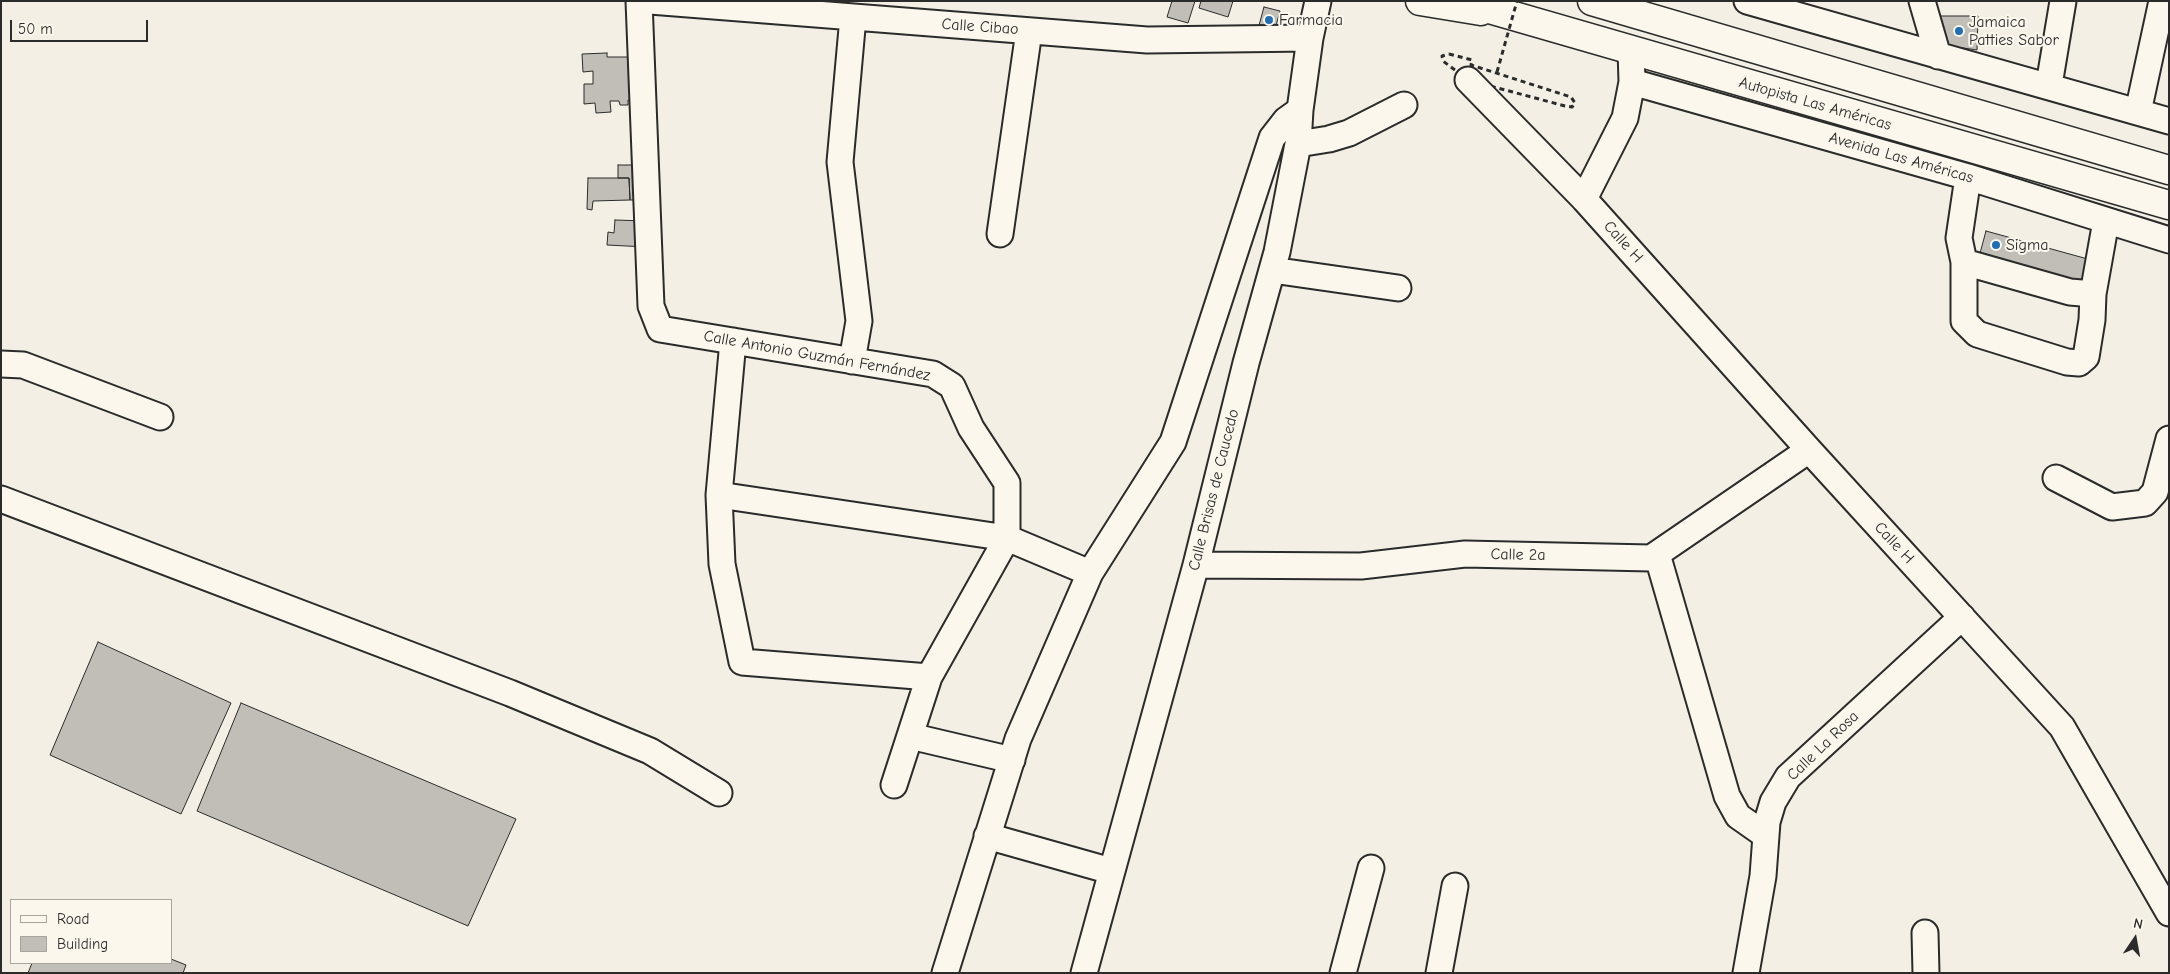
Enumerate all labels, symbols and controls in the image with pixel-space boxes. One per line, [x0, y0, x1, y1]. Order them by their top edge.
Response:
scale bar [12, 10, 150, 42]
place label: Farmacia [1279, 10, 1343, 30]
place label: Jamaica Patties Sabor [1969, 12, 2059, 50]
marker: Farmacia [1263, 14, 1275, 26]
street label: Calle Cibao [941, 15, 1019, 39]
text: 50 m [18, 20, 53, 38]
marker: Jamaica Patties Sabor [1953, 25, 1965, 37]
street label: Autopista Las Américas [1737, 73, 1893, 135]
street label: Avenida Las Américas [1827, 128, 1975, 188]
street label: Calle H [1599, 217, 1647, 267]
place label: Sigma [2006, 235, 2048, 255]
marker: Sigma [1990, 239, 2002, 251]
street label: Calle Antonio Guzmán Fernández [702, 327, 932, 385]
street label: Calle Brisas de Caucedo [1185, 407, 1243, 573]
street label: Calle H [1870, 518, 1918, 568]
street label: Calle 2a [1490, 545, 1546, 565]
street label: Calle La Rosa [1783, 707, 1863, 785]
legend [10, 899, 172, 964]
text: Road [57, 910, 89, 928]
north arrow [2110, 914, 2160, 964]
text: N [2132, 915, 2144, 933]
text: Building [57, 935, 108, 953]

